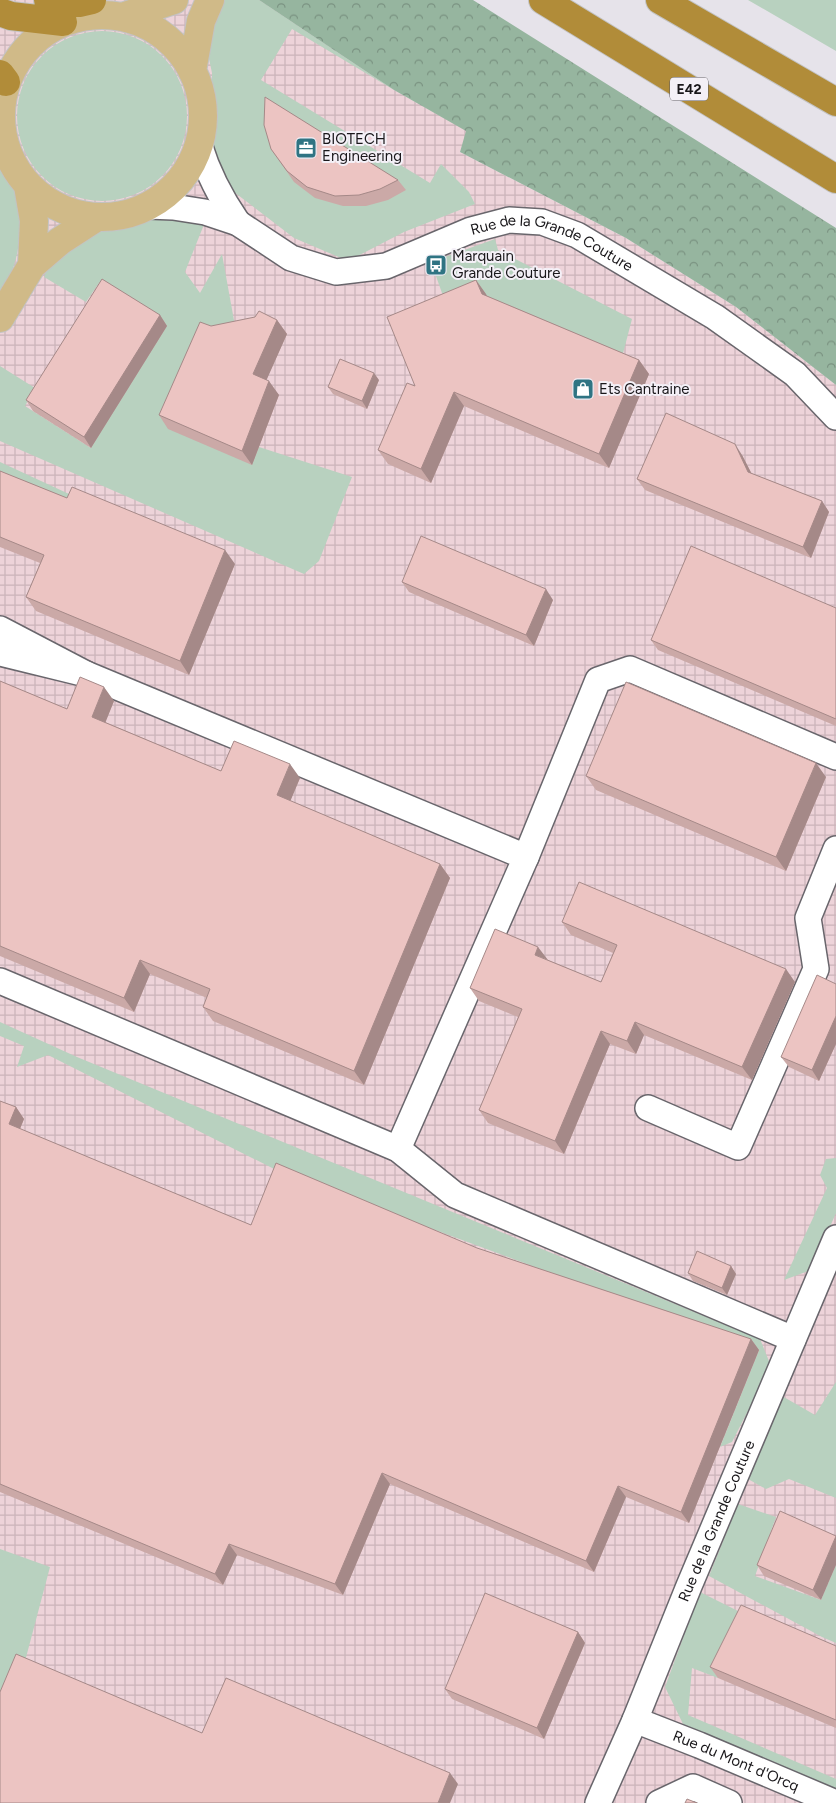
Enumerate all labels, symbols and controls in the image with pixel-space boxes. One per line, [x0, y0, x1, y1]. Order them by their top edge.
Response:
road number: E42 [670, 78, 708, 100]
place label: BIOTECH Engineering [322, 130, 402, 165]
office icon: BIOTECH Engineering [294, 136, 318, 160]
street label: Rue de la Grande Couture [468, 211, 636, 275]
place label: Marquain Grande Couture [452, 247, 560, 282]
bus stop icon: Marquain Grande Couture [424, 253, 448, 277]
shop icon: Ets Cantraine [571, 377, 595, 401]
place label: Ets Cantraine [599, 380, 690, 398]
street label: Rue de la Grande Couture [675, 1437, 759, 1604]
street label: Rue du Mont d'Orcq [670, 1727, 802, 1795]

